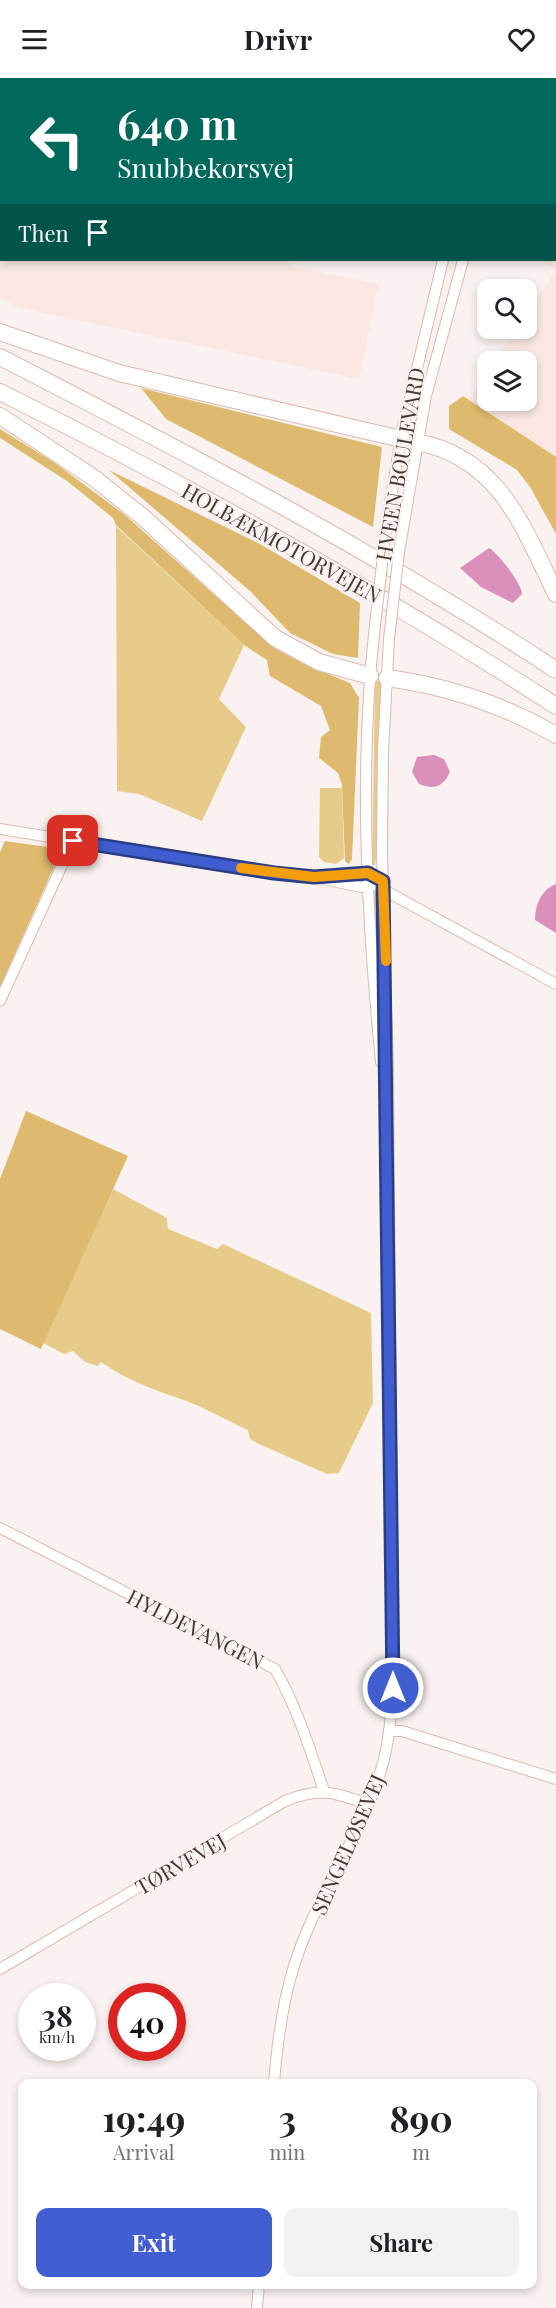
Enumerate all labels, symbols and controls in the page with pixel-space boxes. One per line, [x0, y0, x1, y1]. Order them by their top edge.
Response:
text: Drivr [244, 21, 312, 57]
icon: menu [18, 23, 51, 56]
icon: heart [505, 23, 538, 56]
text: 640 m [117, 95, 238, 151]
icon: left [18, 102, 96, 180]
text: Snubbekorsvej [117, 149, 294, 185]
icon: arrive [81, 216, 114, 249]
text: Then [18, 218, 69, 248]
map controls [477, 279, 537, 411]
button: search [477, 279, 537, 339]
button: layers [477, 351, 537, 411]
street label: HVEEN BOULEVARD [368, 365, 430, 563]
street label: HOLBÆKMOTORVEJEN [177, 476, 387, 609]
pin [47, 815, 98, 866]
icon: arrive [56, 824, 89, 857]
street label: HYLDEVANGEN [123, 1581, 269, 1675]
position arrow [361, 1656, 425, 1720]
street label: SENGELØSEVEJ [303, 1769, 391, 1919]
street label: TØRVEVEJ [129, 1826, 231, 1900]
speed limit sign: 40 [108, 1983, 186, 2061]
text: 38 [41, 1995, 73, 2035]
text: km/h [39, 2027, 75, 2047]
text: 19:49 [102, 2093, 185, 2141]
text: 3 [279, 2093, 296, 2141]
text: 890 [389, 2093, 453, 2141]
text: Arrival [113, 2138, 175, 2165]
text: min [270, 2138, 305, 2165]
text: m [412, 2138, 430, 2165]
button: Exit [36, 2208, 272, 2277]
button: Share [284, 2208, 519, 2277]

